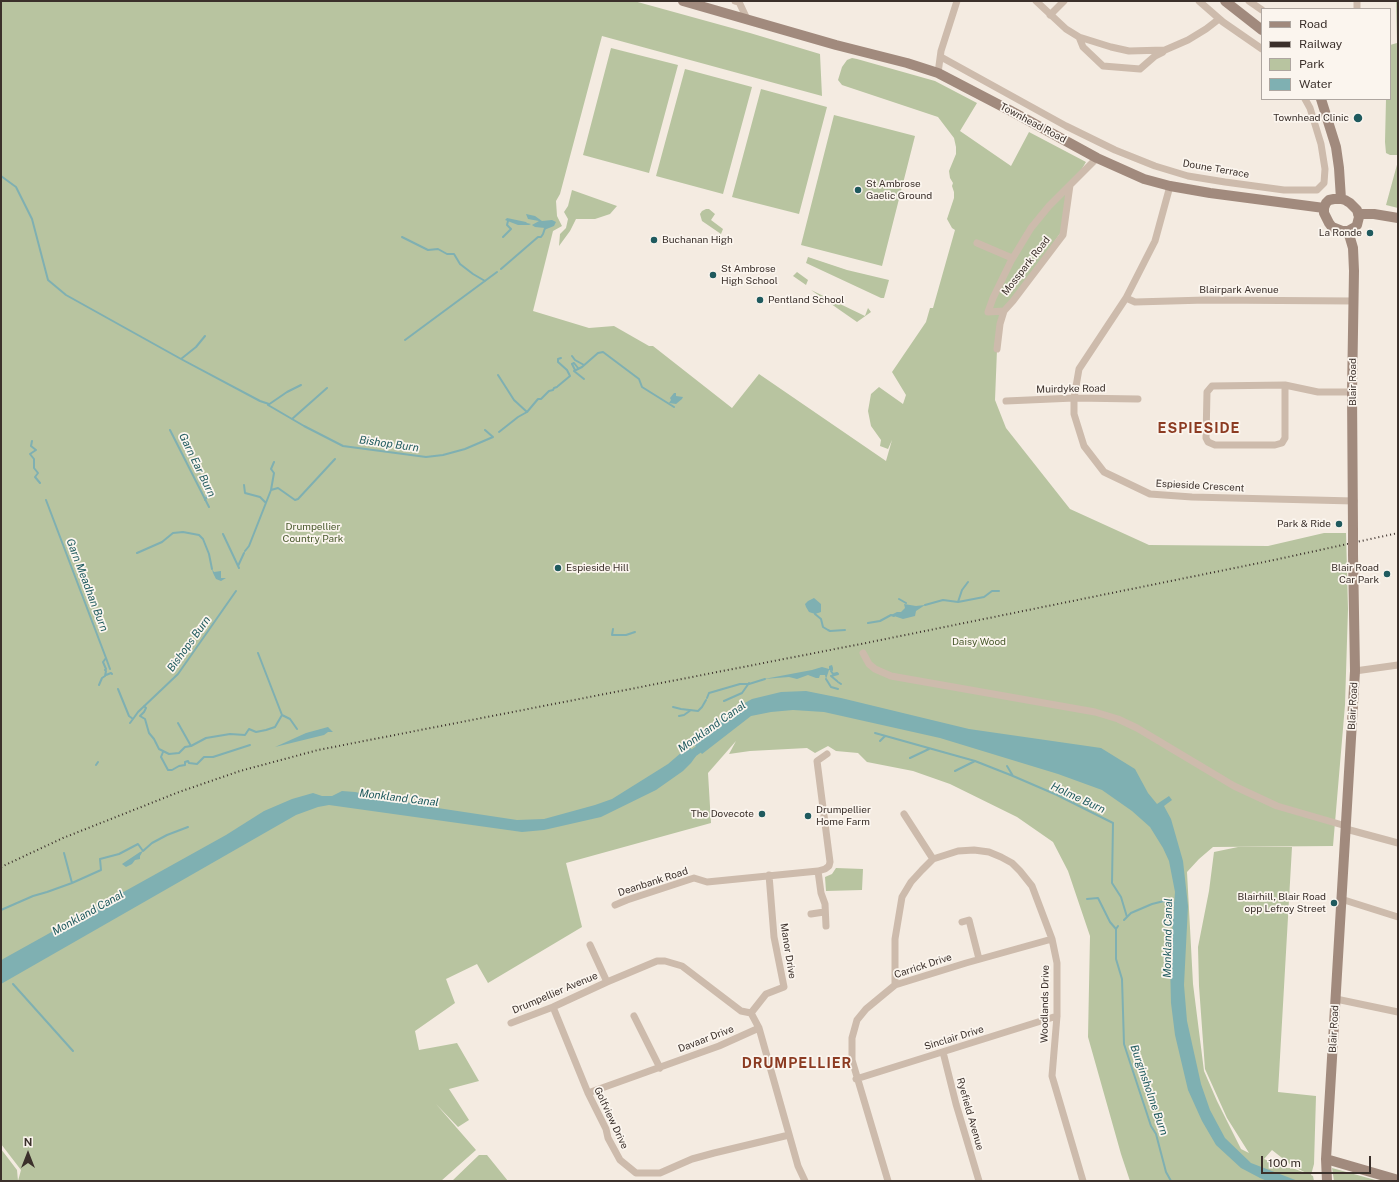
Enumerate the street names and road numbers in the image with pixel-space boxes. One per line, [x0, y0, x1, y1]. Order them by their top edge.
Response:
street label: Townhead Road [998, 100, 1068, 146]
street label: Doune Terrace [1182, 157, 1250, 181]
street label: Mosspark Road [999, 234, 1053, 298]
street label: Blairpark Avenue [1199, 284, 1279, 296]
street label: Blair Road [1347, 358, 1359, 406]
street label: Muirdyke Road [1036, 382, 1106, 396]
street label: Espieside Crescent [1155, 478, 1245, 494]
street label: Blair Road [1346, 682, 1360, 730]
street label: Deanbank Road [617, 865, 689, 899]
street label: Manor Drive [778, 922, 798, 980]
street label: Carrick Drive [893, 951, 953, 981]
street label: Woodlands Drive [1038, 965, 1052, 1043]
street label: Drumpellier Avenue [510, 970, 600, 1016]
street label: Blair Road [1327, 1005, 1341, 1053]
street label: Davaar Drive [677, 1023, 735, 1055]
street label: Sinclair Drive [923, 1023, 985, 1053]
street label: Ryefield Avenue [954, 1076, 986, 1152]
street label: Golfview Drive [591, 1085, 631, 1151]

